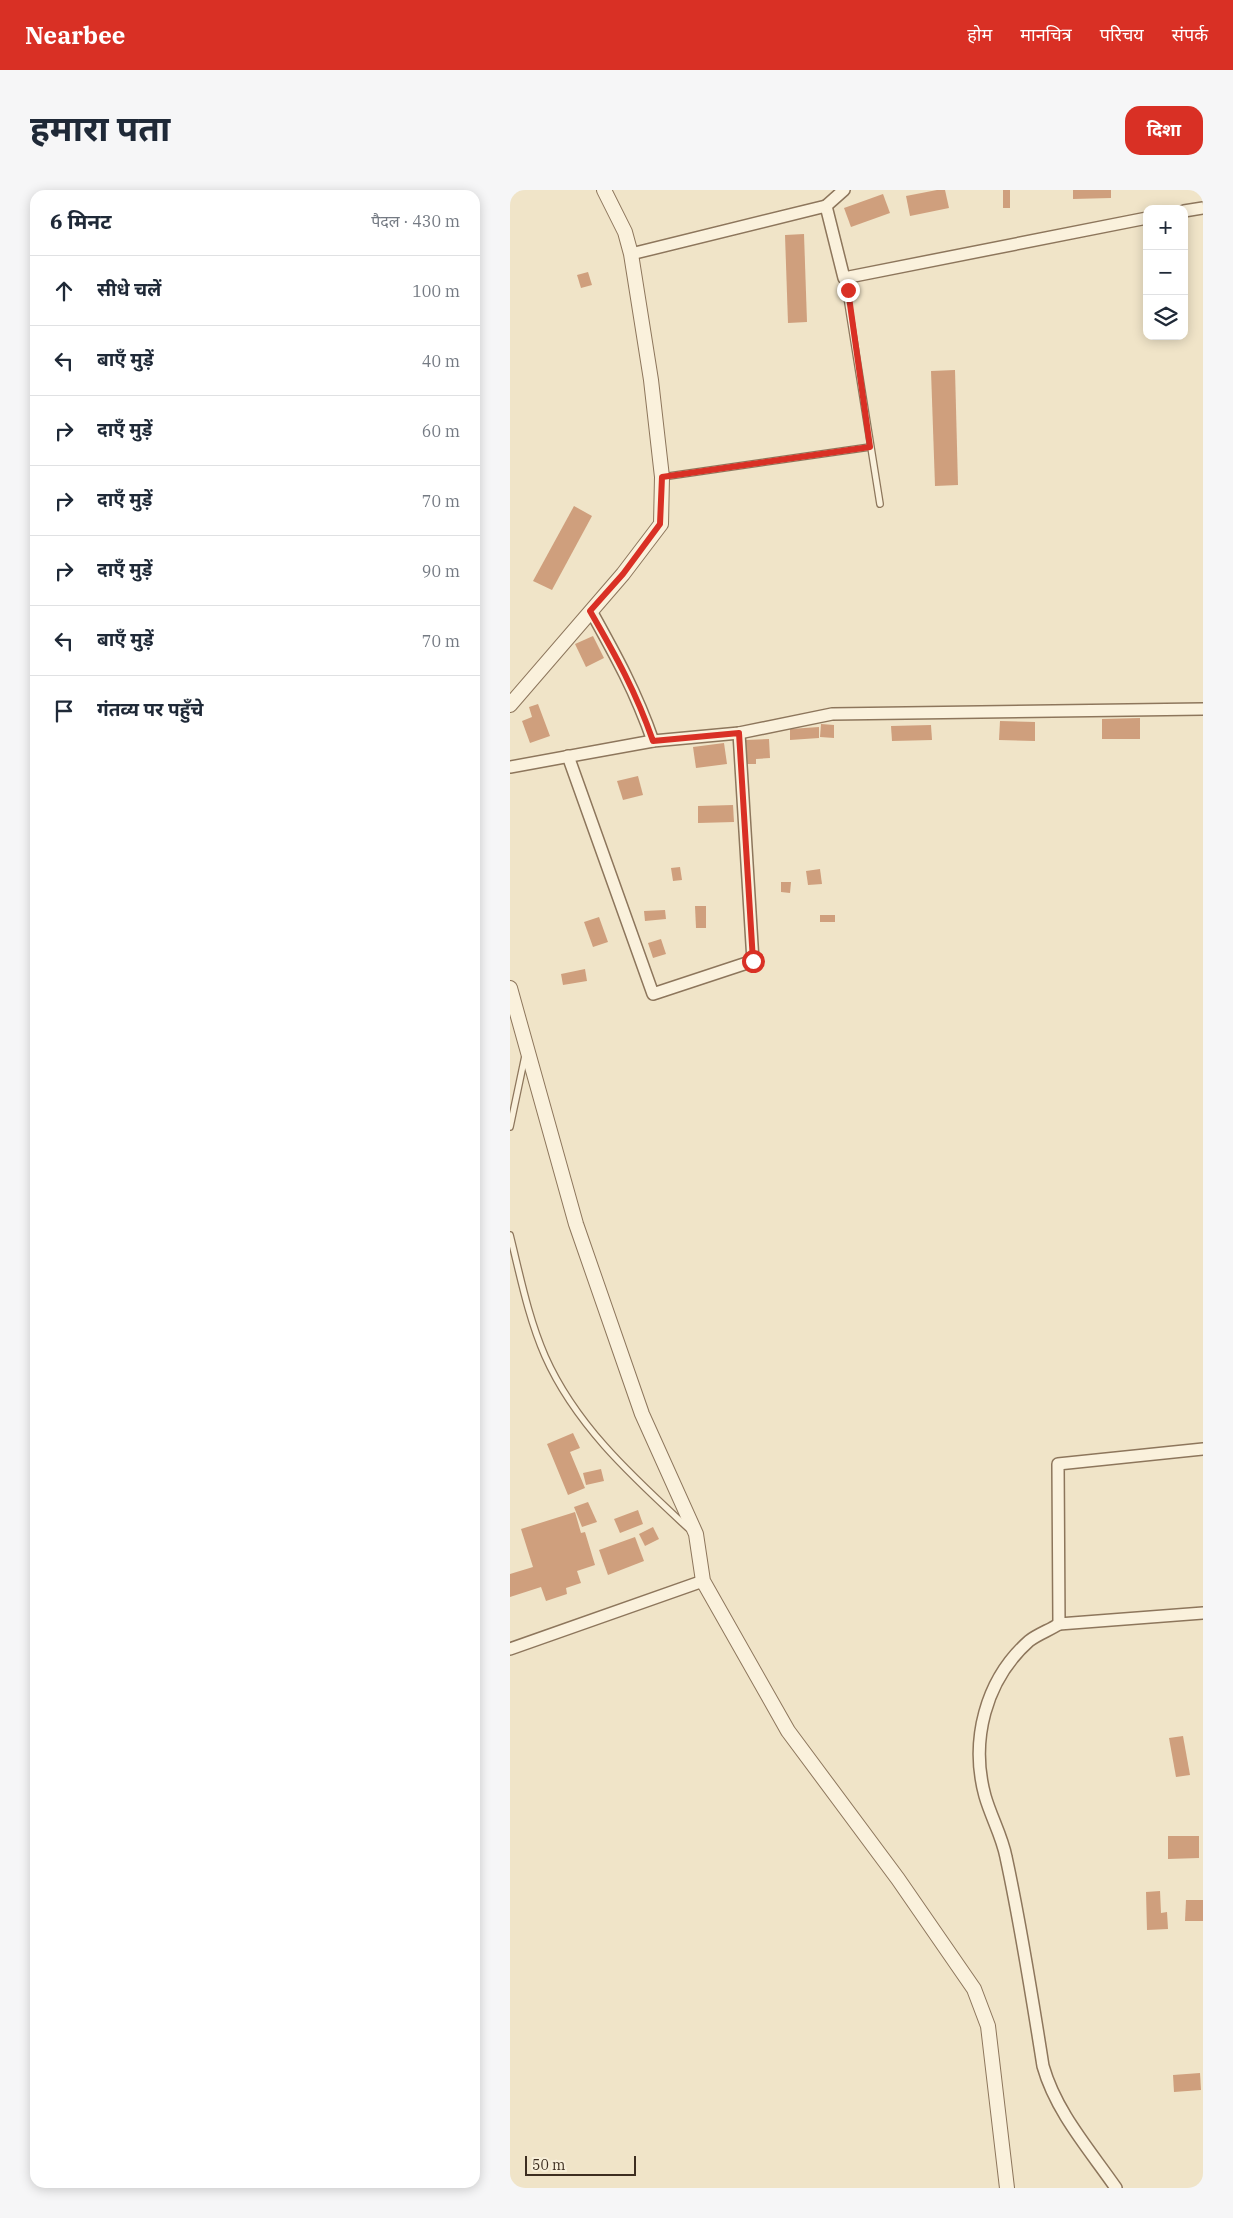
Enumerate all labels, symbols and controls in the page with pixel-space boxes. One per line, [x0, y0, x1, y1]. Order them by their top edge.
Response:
text: Nearbee [25, 19, 125, 51]
text: होम [967, 23, 992, 46]
text: मानचित्र [1020, 23, 1072, 46]
text: परिचय [1100, 23, 1144, 46]
text: संपर्क [1172, 23, 1208, 46]
text: हमारा पता [30, 105, 170, 151]
button: दिशा [1125, 106, 1203, 155]
map controls [1143, 205, 1188, 340]
button: + [1143, 205, 1188, 250]
text: 6 मिनट [50, 207, 112, 235]
text: पैदल · 430 m [371, 211, 460, 231]
button: − [1143, 250, 1188, 295]
icon: ahead [50, 277, 78, 305]
text: सीधे चलें [97, 277, 161, 301]
route end [837, 279, 860, 302]
text: 100 m [412, 281, 460, 301]
button: layers [1143, 295, 1188, 340]
icon: left [50, 347, 78, 375]
text: बाएँ मुड़ें [97, 347, 154, 371]
text: 40 m [422, 351, 460, 371]
icon: right [50, 417, 78, 445]
text: दाएँ मुड़ें [97, 417, 152, 441]
text: 60 m [422, 421, 460, 441]
icon: right [50, 487, 78, 515]
text: दाएँ मुड़ें [97, 487, 152, 511]
text: 70 m [422, 491, 460, 511]
icon: right [50, 557, 78, 585]
text: दाएँ मुड़ें [97, 557, 152, 581]
text: 90 m [422, 561, 460, 581]
icon: left [50, 627, 78, 655]
text: बाएँ मुड़ें [97, 627, 154, 651]
text: 70 m [422, 631, 460, 651]
icon: arrive [50, 697, 78, 725]
text: गंतव्य पर पहुँचे [97, 697, 204, 721]
route start [742, 950, 765, 973]
scale bar [525, 2153, 636, 2176]
text: 50 m [532, 2156, 565, 2174]

